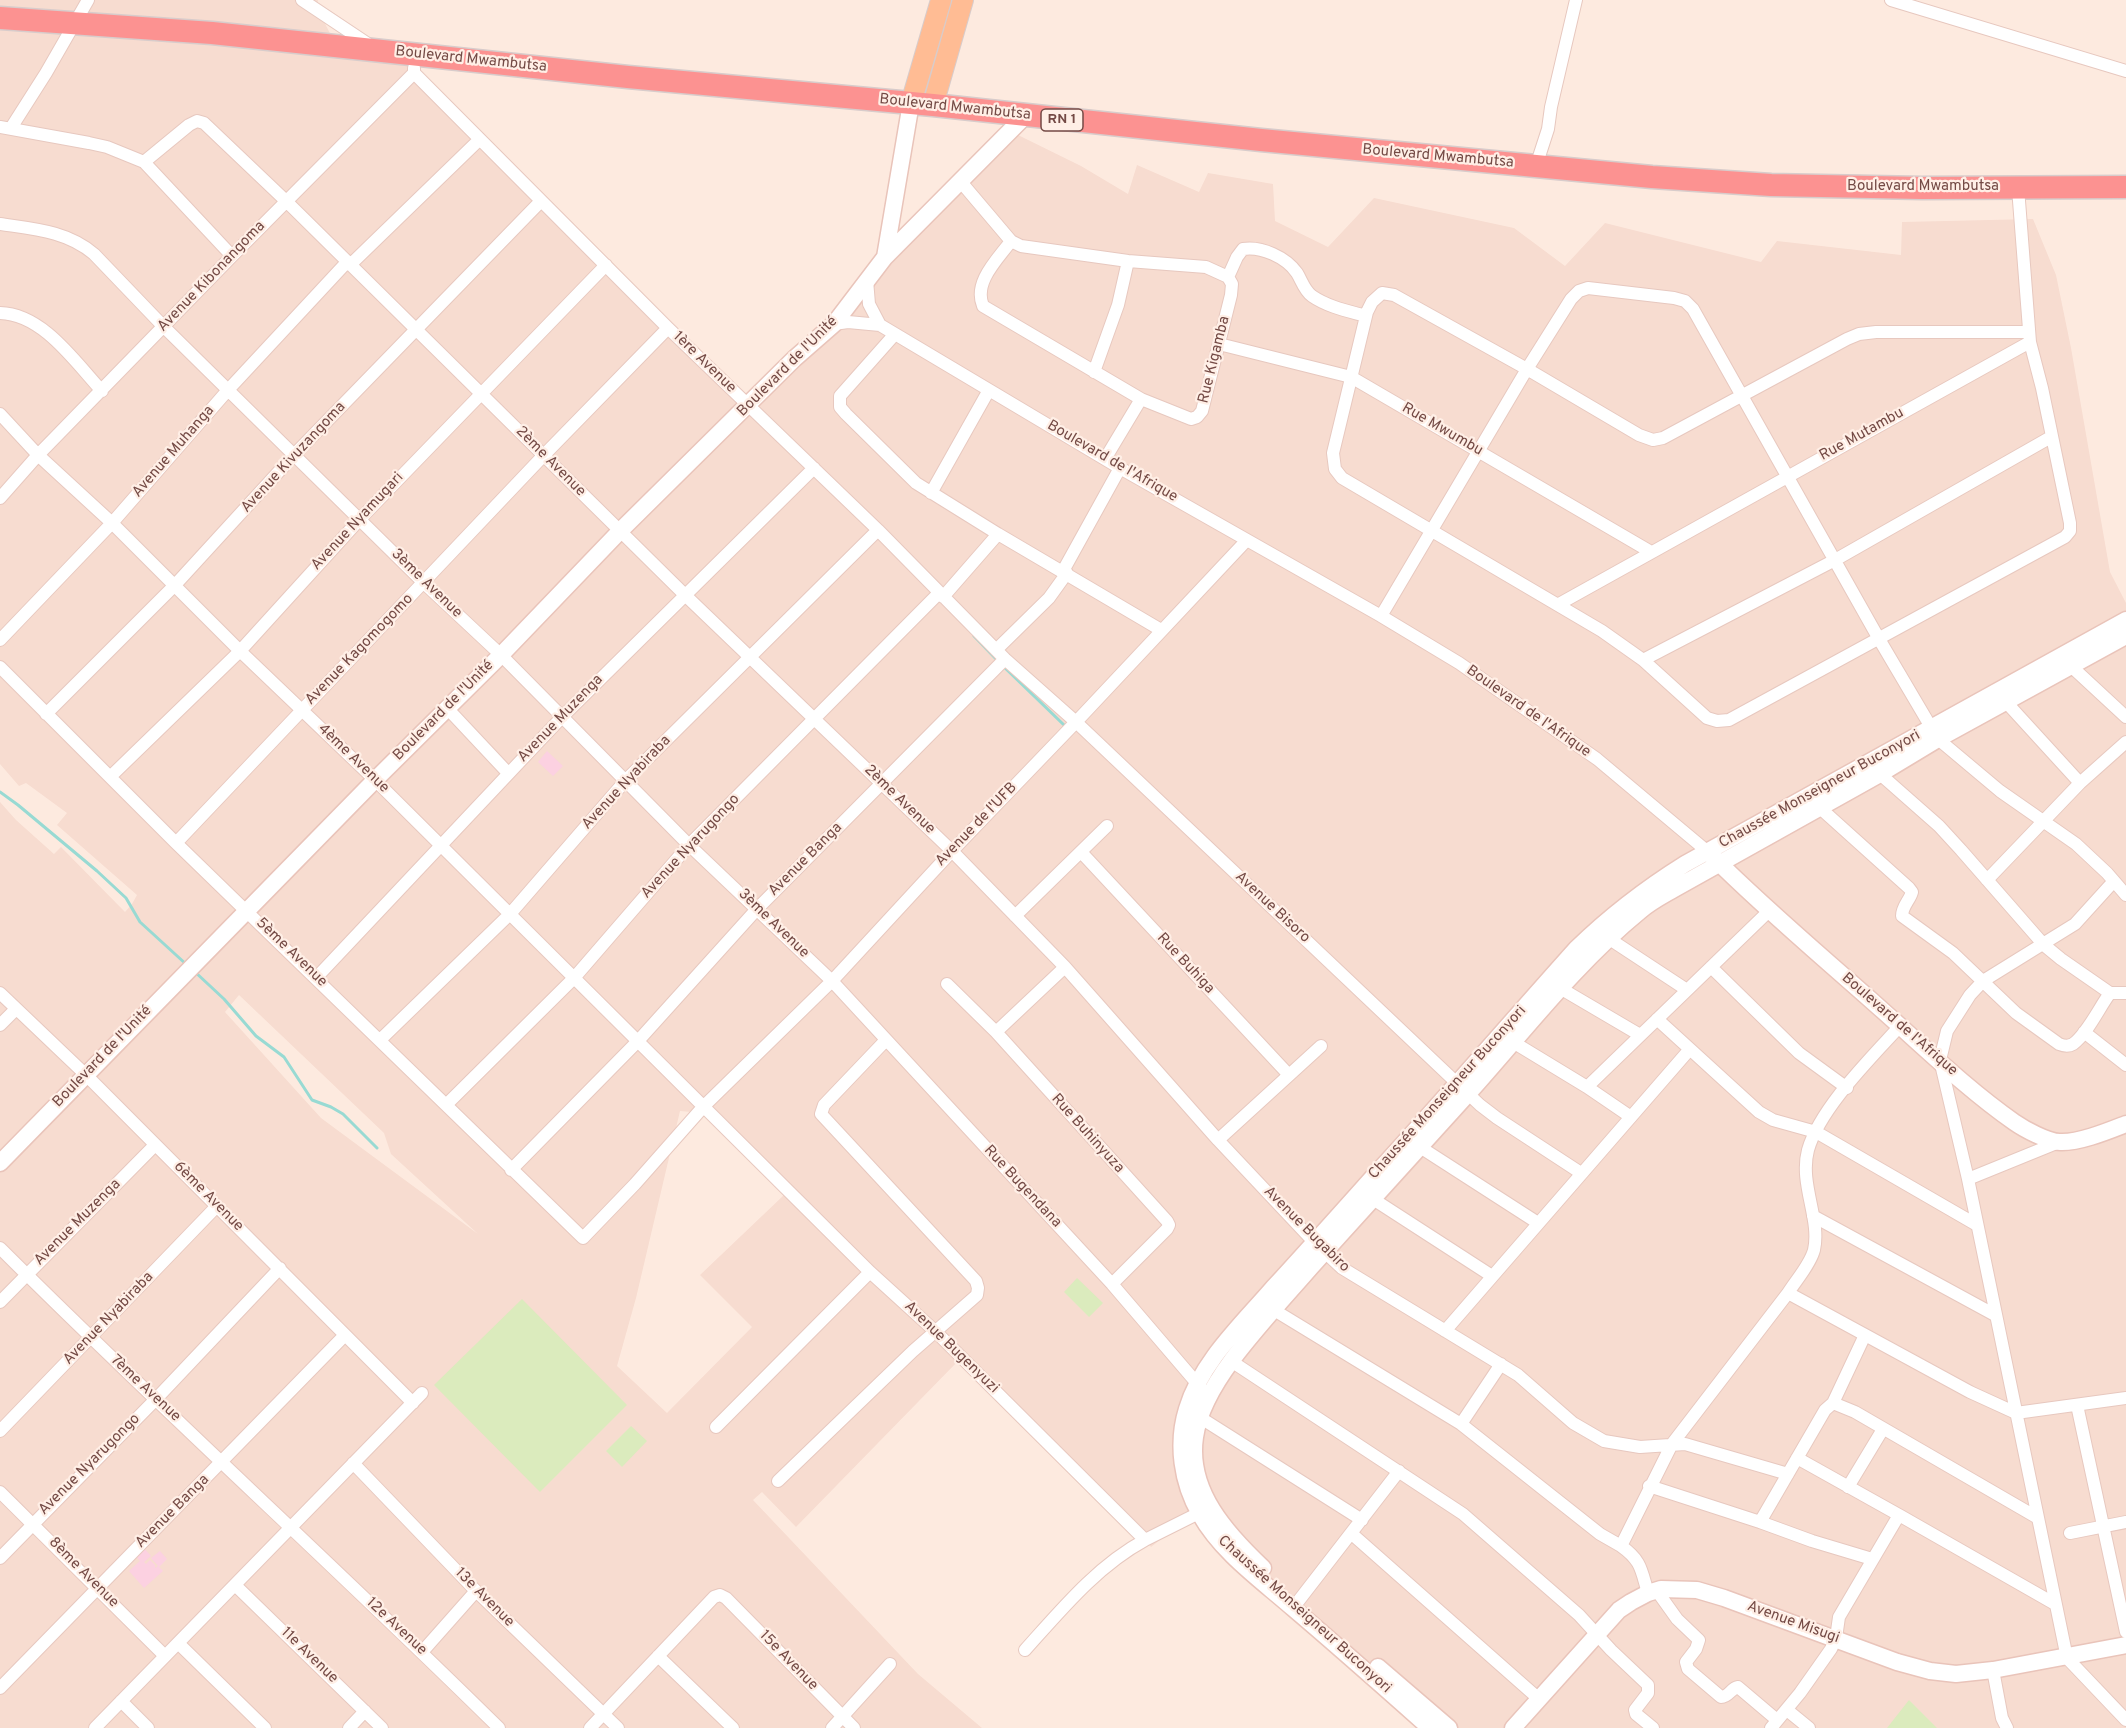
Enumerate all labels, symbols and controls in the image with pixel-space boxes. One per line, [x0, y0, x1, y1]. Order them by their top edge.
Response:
street label: Boulevard Mwambutsa [394, 43, 548, 77]
street label: Boulevard Mwambutsa [878, 91, 1032, 125]
road number: RN 1 [1041, 109, 1083, 131]
street label: Boulevard Mwambutsa [1362, 141, 1514, 173]
street label: Boulevard Mwambutsa [1847, 178, 1999, 196]
street label: Avenue Kibonangoma [154, 218, 270, 336]
street label: Boulevard de l'Unité [734, 313, 842, 421]
street label: Rue Kigamba [1195, 315, 1235, 405]
street label: 1ère Avenue [669, 328, 739, 398]
street label: Avenue Kivuzangoma [238, 399, 350, 517]
street label: Rue Mwumbu [1398, 400, 1486, 460]
street label: Avenue Muhanga [129, 402, 219, 502]
street label: Rue Mutambu [1817, 404, 1907, 466]
street label: Boulevard de l'Afrique [1043, 417, 1181, 507]
street label: 2ème Avenue [511, 423, 589, 501]
street label: Avenue Nyamugari [308, 469, 408, 575]
street label: 3ème Avenue [387, 546, 465, 622]
street label: Avenue Kagomogomo [302, 591, 418, 709]
street label: Boulevard de l'Unité [390, 657, 498, 765]
street label: Boulevard de l'Afrique [1462, 662, 1594, 762]
street label: Avenue Muzenga [515, 671, 607, 767]
street label: 4ème Avenue [314, 721, 392, 797]
street label: Chaussée Monseigneur Buconyori [1716, 727, 1924, 853]
street label: Avenue Nyabiraba [579, 732, 675, 834]
street label: 2ème Avenue [860, 762, 938, 838]
street label: Avenue de l'UFB [933, 779, 1021, 871]
street label: Avenue Nyarugongo [638, 791, 744, 903]
street label: Avenue Banga [765, 819, 847, 901]
street label: Avenue Bisoro [1231, 869, 1313, 947]
street label: 3ème Avenue [734, 886, 812, 962]
street label: 5ème Avenue [252, 915, 330, 991]
street label: Rue Buhiga [1152, 930, 1218, 998]
street label: Boulevard de l'Afrique [1837, 970, 1961, 1080]
street label: Boulevard de l'Unité [50, 1002, 156, 1112]
street label: Chaussée Monseigneur Buconyori [1365, 1003, 1531, 1183]
street label: Rue Buhinyuza [1047, 1091, 1127, 1177]
street label: Rue Bugendana [979, 1142, 1065, 1232]
street label: 6ème Avenue [169, 1158, 247, 1236]
street label: Avenue Muzenga [31, 1176, 125, 1270]
street label: Avenue Bugabiro [1259, 1183, 1353, 1277]
street label: Avenue Nyabiraba [60, 1269, 158, 1369]
street label: Avenue Bugenyuzi [900, 1298, 1002, 1398]
street label: 7ème Avenue [106, 1352, 184, 1426]
street label: Avenue Nyarugongo [36, 1411, 144, 1519]
street label: Avenue Banga [132, 1471, 214, 1553]
street label: Chaussée Monseigneur Buconyori [1214, 1532, 1394, 1698]
street label: 8ème Avenue [44, 1534, 122, 1612]
street label: 13e Avenue [451, 1565, 517, 1631]
street label: 12e Avenue [362, 1594, 430, 1660]
street label: Avenue Misugi [1744, 1598, 1842, 1648]
street label: 11e Avenue [277, 1624, 341, 1688]
street label: 15e Avenue [755, 1627, 821, 1695]

